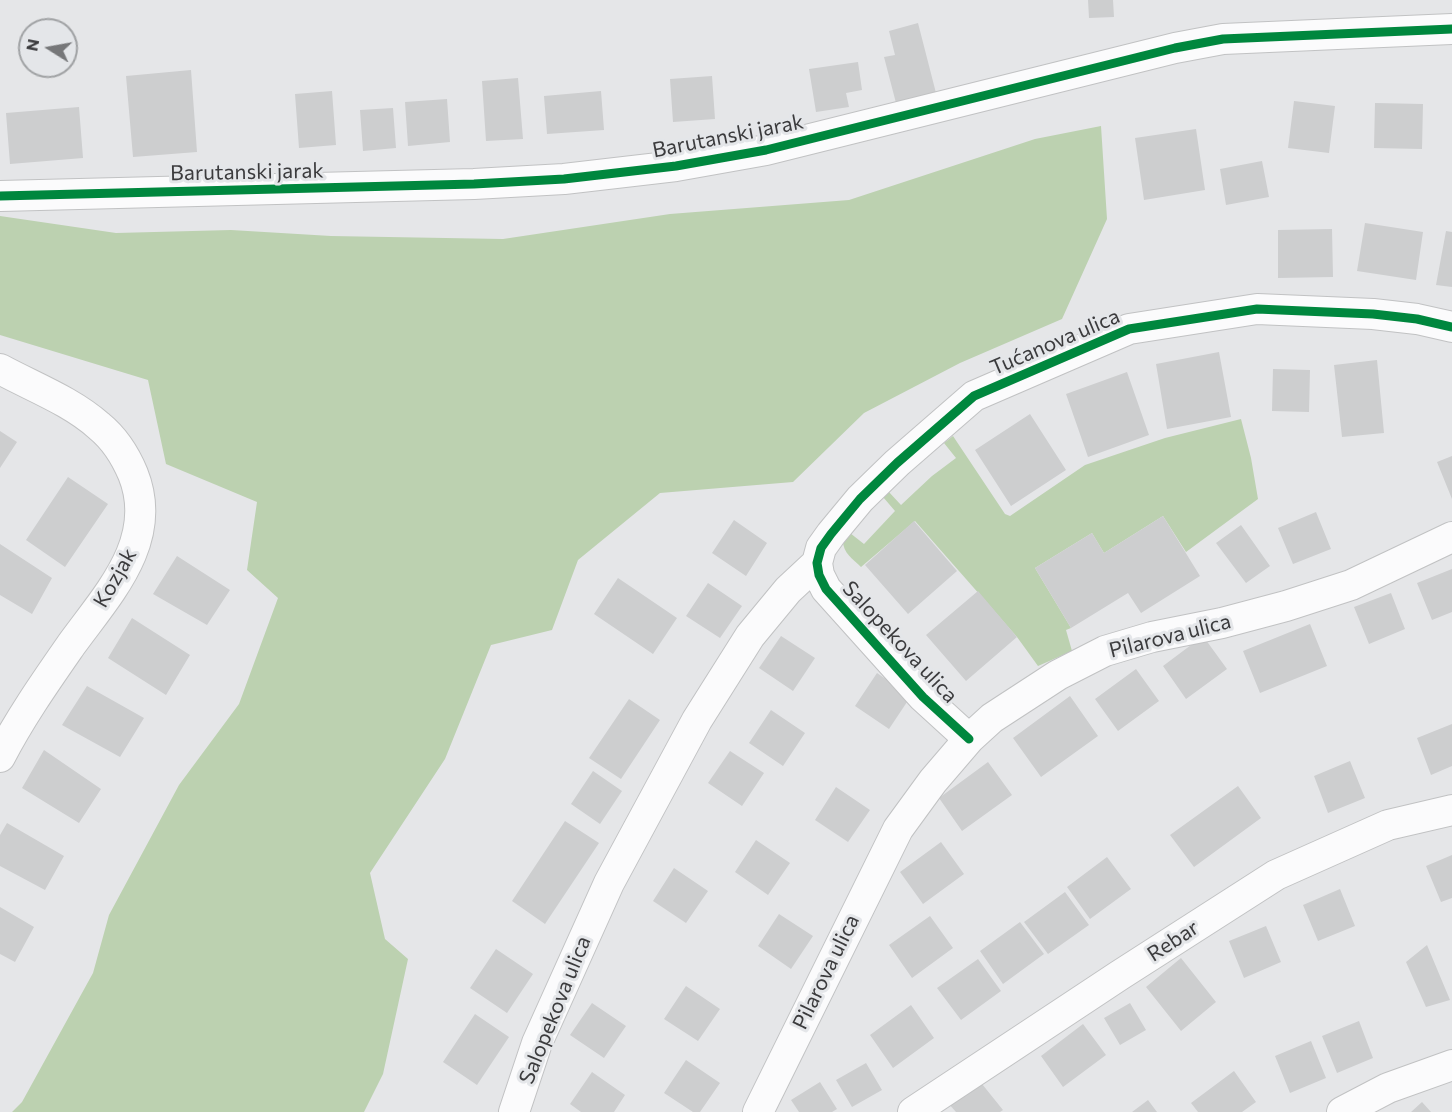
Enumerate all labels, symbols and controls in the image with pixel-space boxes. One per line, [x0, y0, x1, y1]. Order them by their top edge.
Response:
north arrow [18, 18, 78, 78]
text: N [21, 37, 42, 53]
street label: Barutanski jarak [650, 109, 806, 163]
street label: Barutanski jarak [170, 158, 324, 186]
street label: Tućanova ulica [986, 303, 1124, 381]
street label: Kozjak [88, 544, 142, 612]
street label: Salopekova ulica [837, 576, 963, 708]
street label: Pilarova ulica [1107, 609, 1233, 663]
street label: Pilarova ulica [787, 911, 865, 1033]
street label: Rebar [1143, 915, 1203, 967]
street label: Salopekova ulica [514, 932, 596, 1088]

